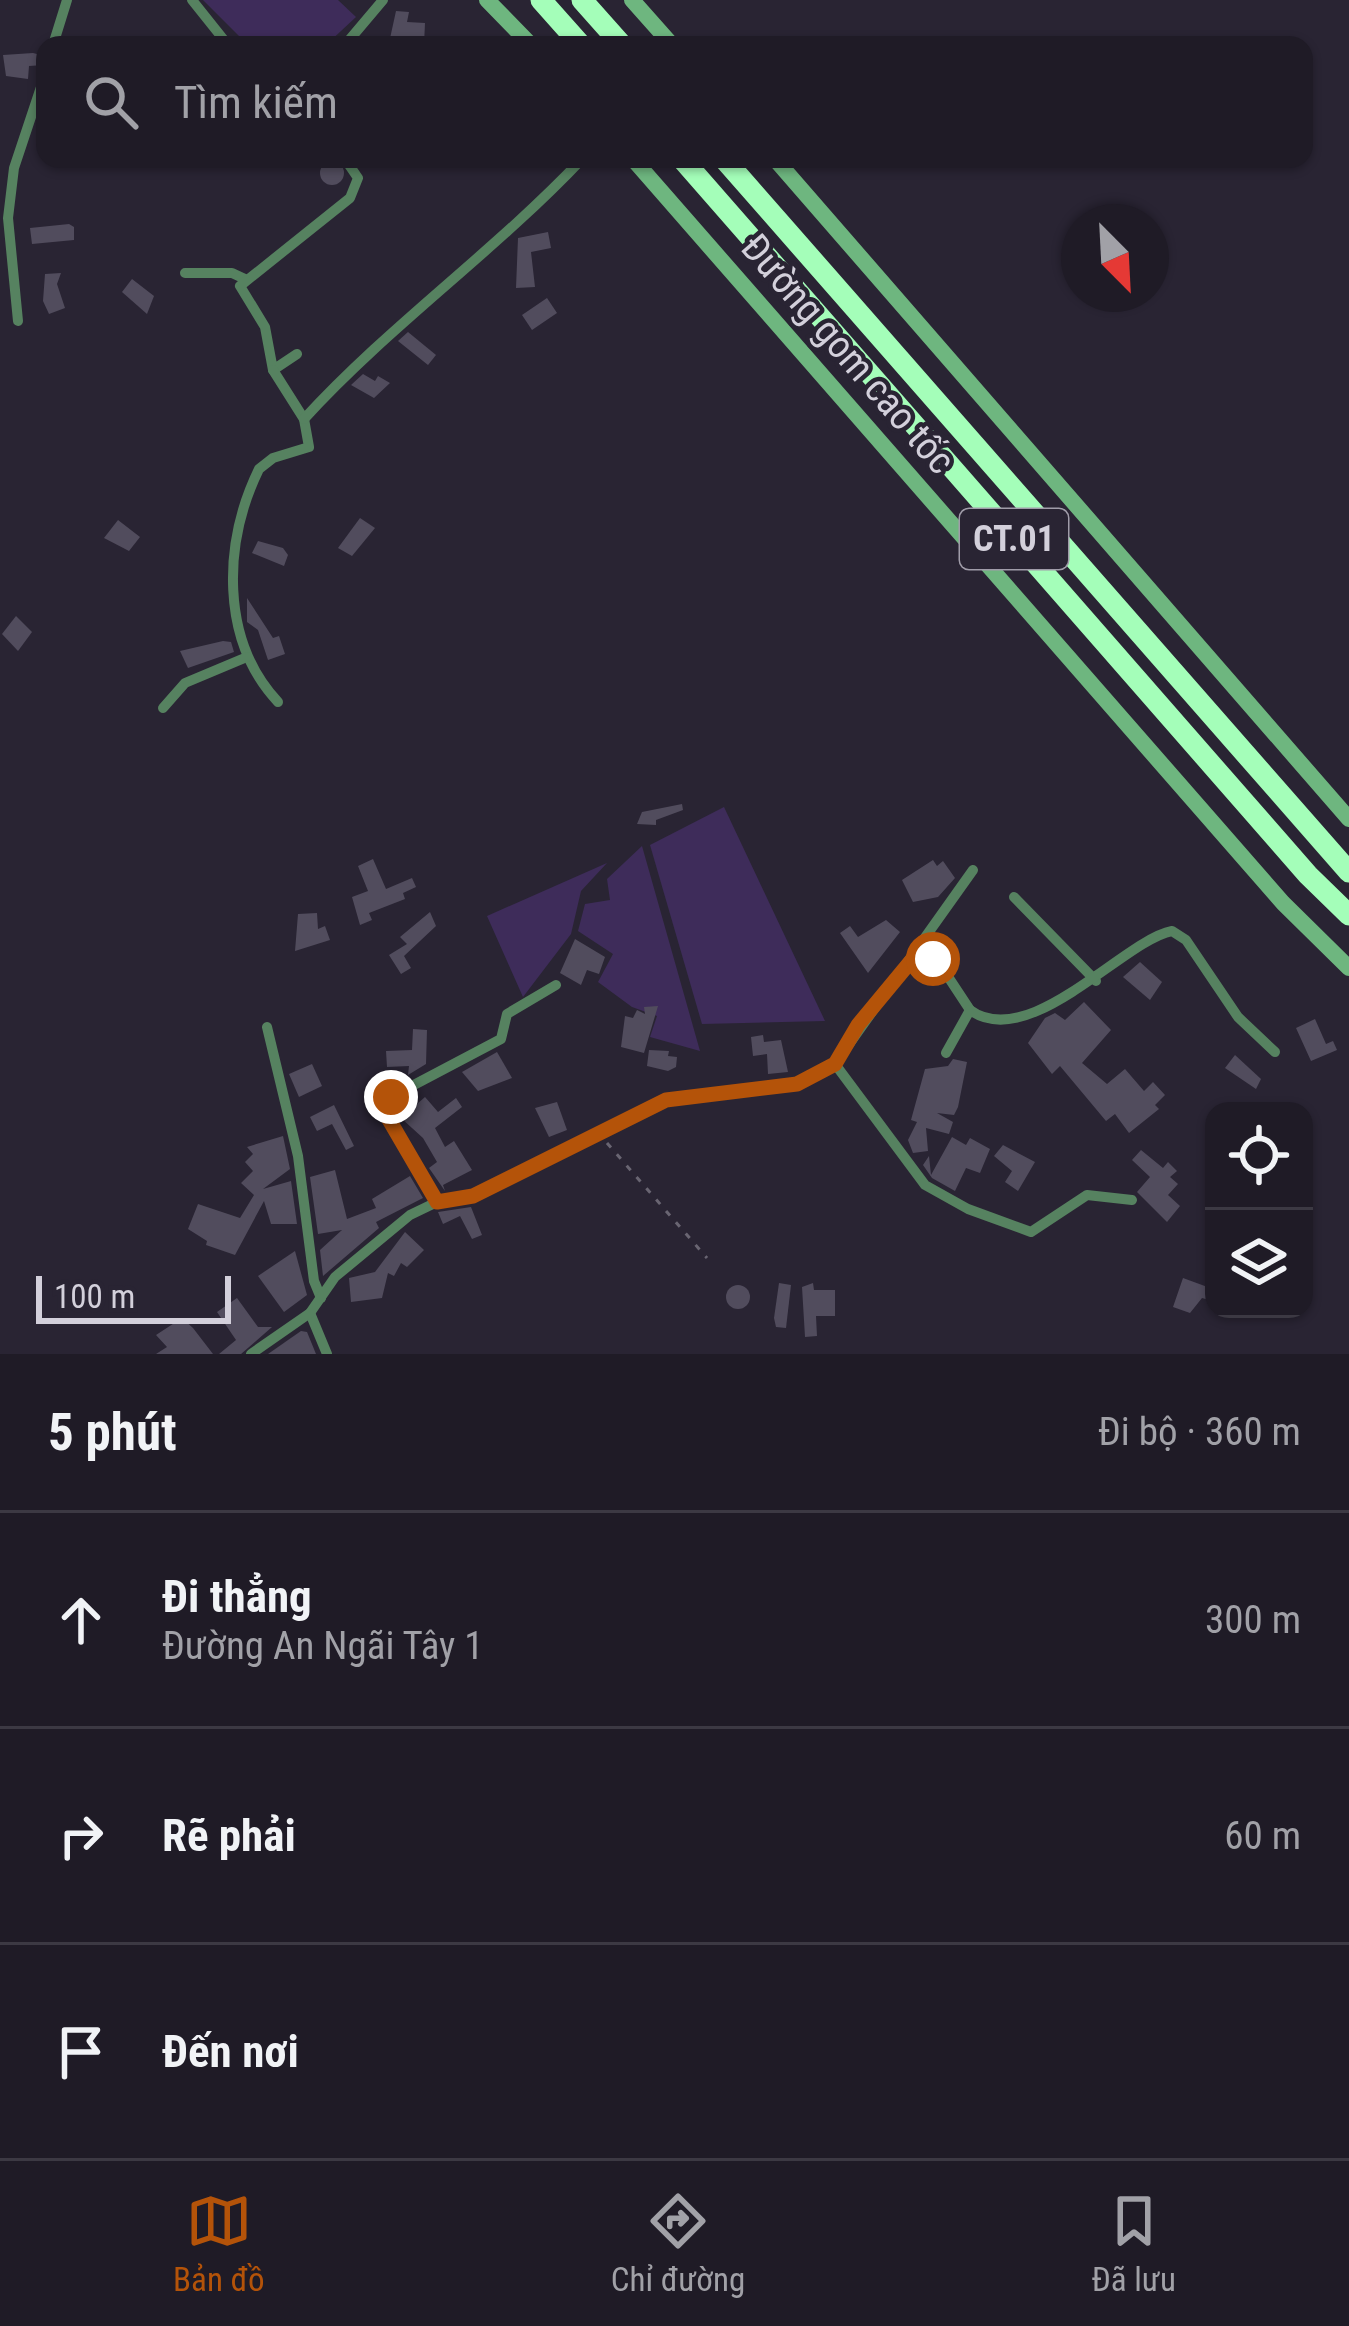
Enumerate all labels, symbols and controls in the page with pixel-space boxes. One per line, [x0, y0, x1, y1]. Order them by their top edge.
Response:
search box [36, 36, 1313, 168]
icon: search [78, 69, 144, 135]
text: Tìm kiếm [174, 76, 338, 129]
north arrow [1061, 204, 1169, 312]
street label: Đường gom cao tốc [732, 225, 964, 483]
road number: CT.01 [960, 509, 1068, 569]
route start [906, 932, 960, 986]
route end [364, 1070, 418, 1124]
map controls [1205, 1102, 1313, 1318]
button: locate [1205, 1102, 1313, 1210]
button: layers [1205, 1210, 1313, 1318]
scale bar [36, 1270, 231, 1323]
text: 100 m [54, 1277, 135, 1316]
text: 5 phút [48, 1403, 177, 1462]
text: Đi bộ · 360 m [1098, 1409, 1301, 1455]
text: Đi thẳng [162, 1570, 312, 1623]
icon: ahead [48, 1587, 114, 1653]
text: 300 m [1205, 1597, 1301, 1643]
text: Đường An Ngãi Tây 1 [162, 1623, 484, 1669]
icon: right [48, 1803, 114, 1869]
text: Rẽ phải [162, 1809, 296, 1862]
text: 60 m [1224, 1813, 1301, 1859]
icon: arrive [48, 2019, 114, 2085]
text: Đến nơi [162, 2025, 299, 2078]
tab: Bản đồ [173, 2188, 265, 2299]
tab: Chỉ đường [611, 2188, 745, 2299]
tab: Đã lưu [1091, 2188, 1176, 2299]

